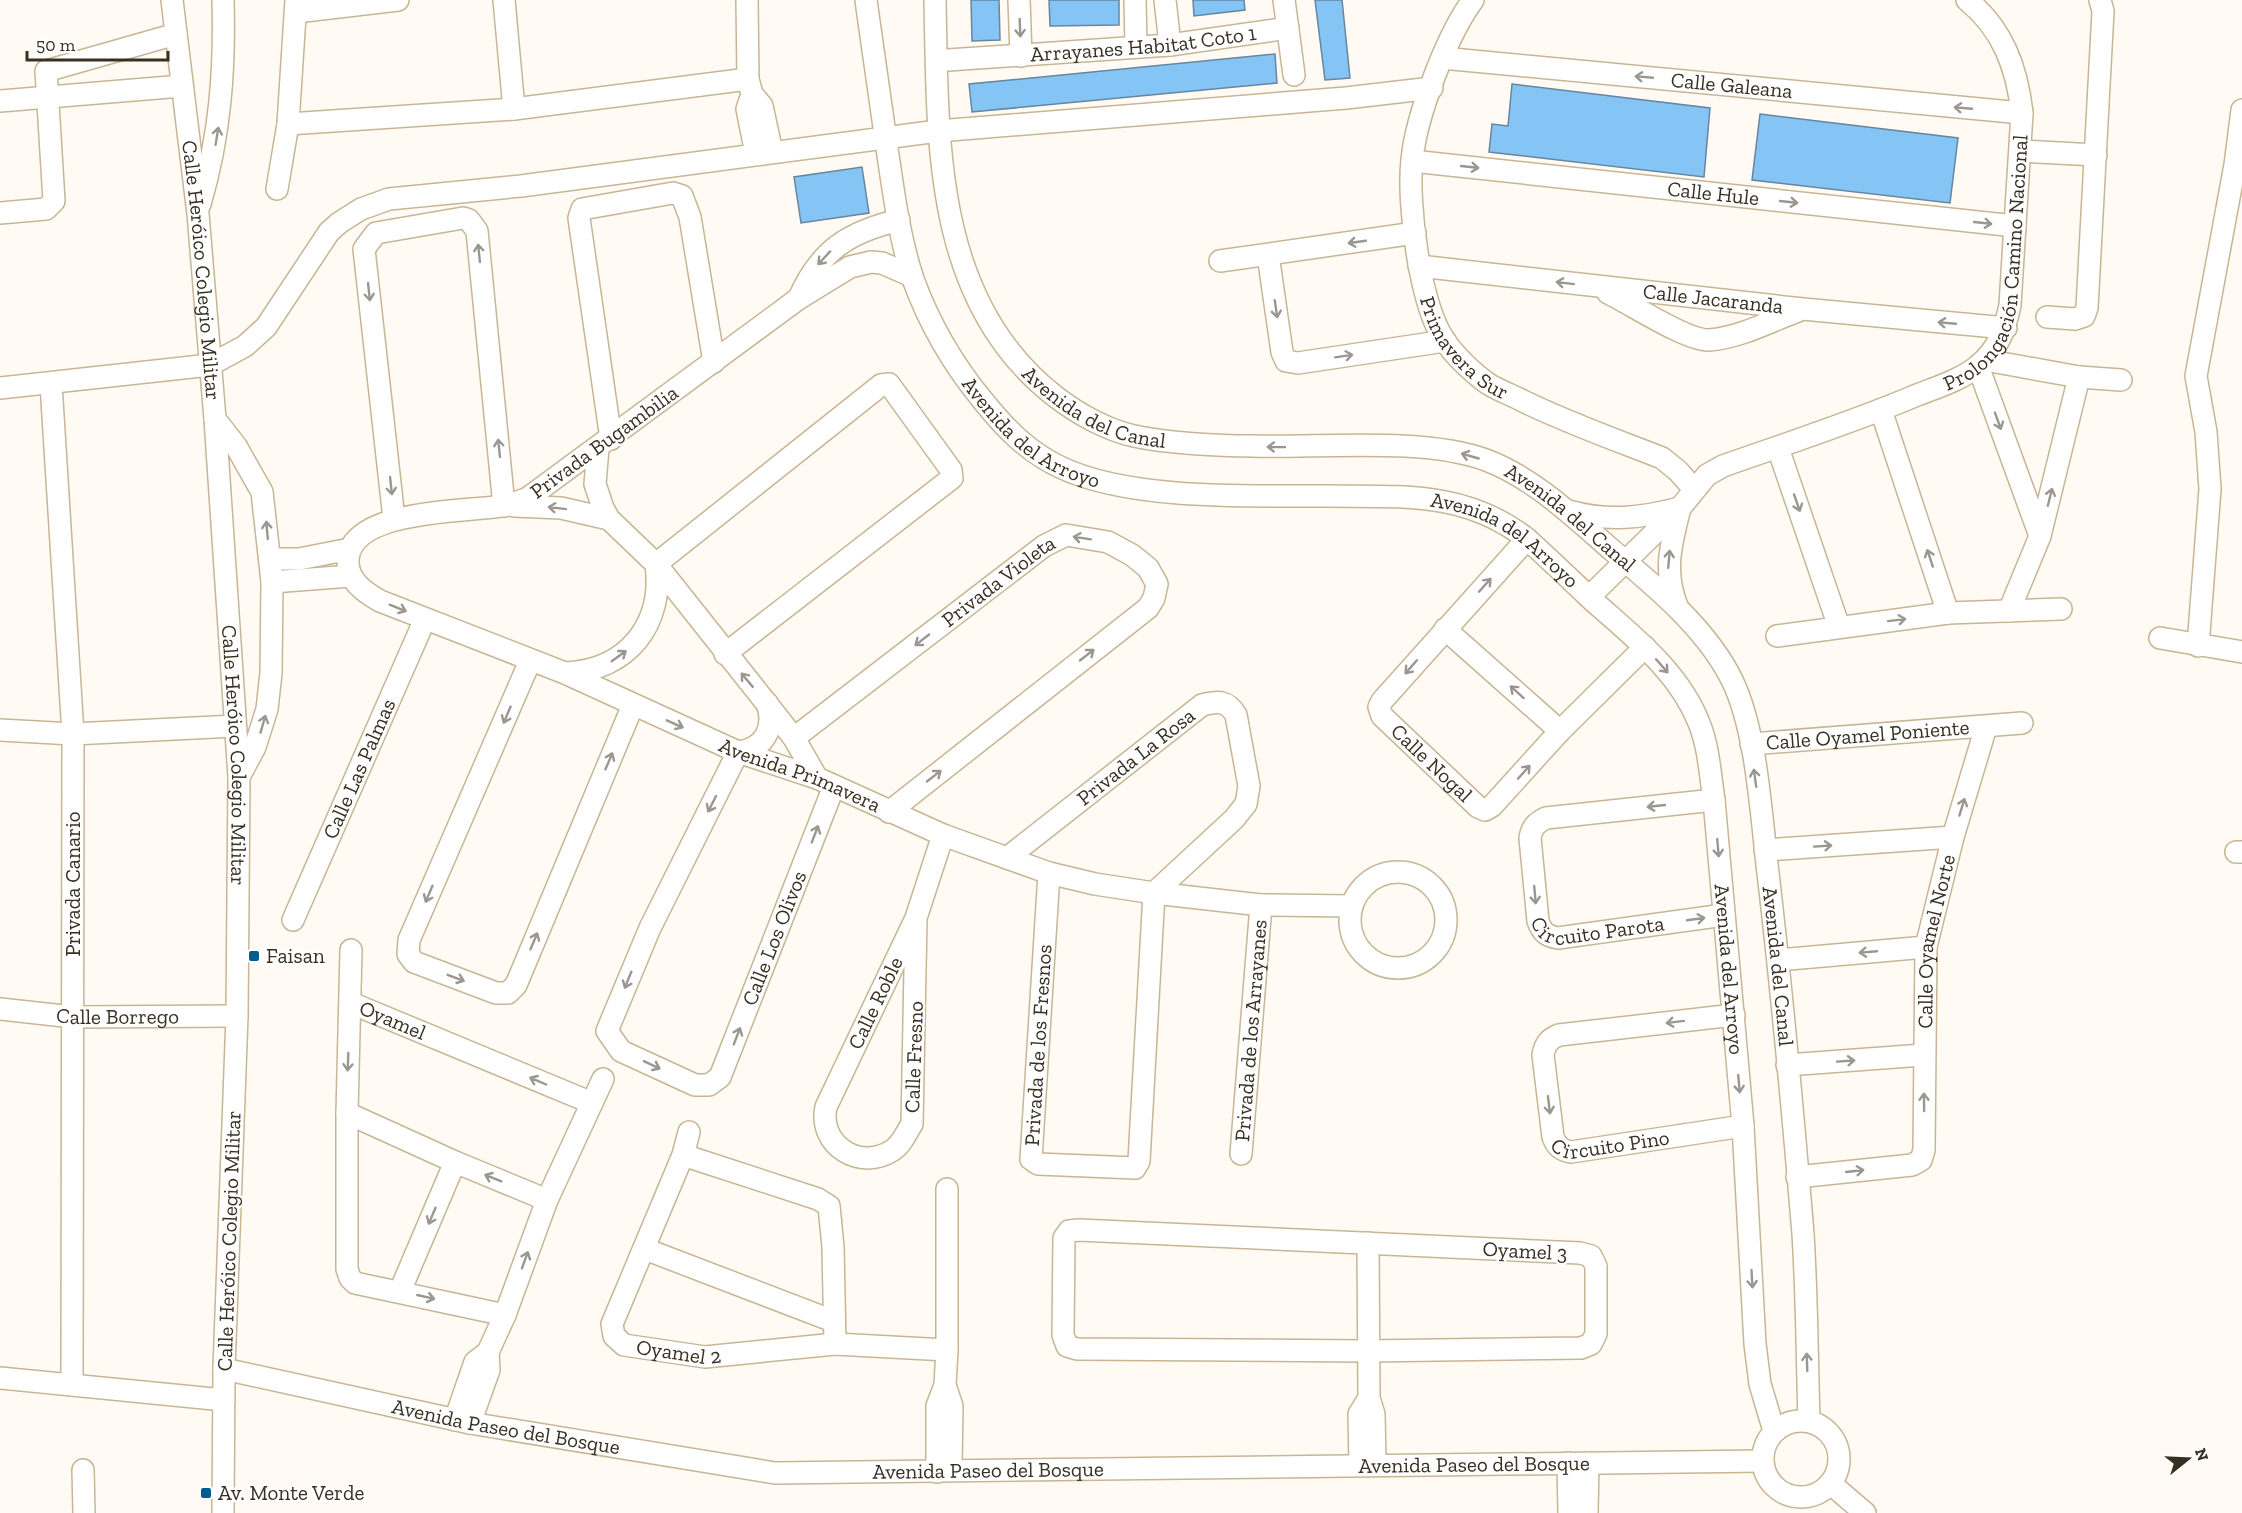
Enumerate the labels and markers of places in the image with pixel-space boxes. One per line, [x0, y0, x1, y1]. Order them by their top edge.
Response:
place label: Faisan [266, 943, 325, 968]
marker: Faisan [247, 949, 261, 963]
place label: Av. Monte Verde [218, 1480, 364, 1505]
marker: Av. Monte Verde [199, 1486, 213, 1500]

